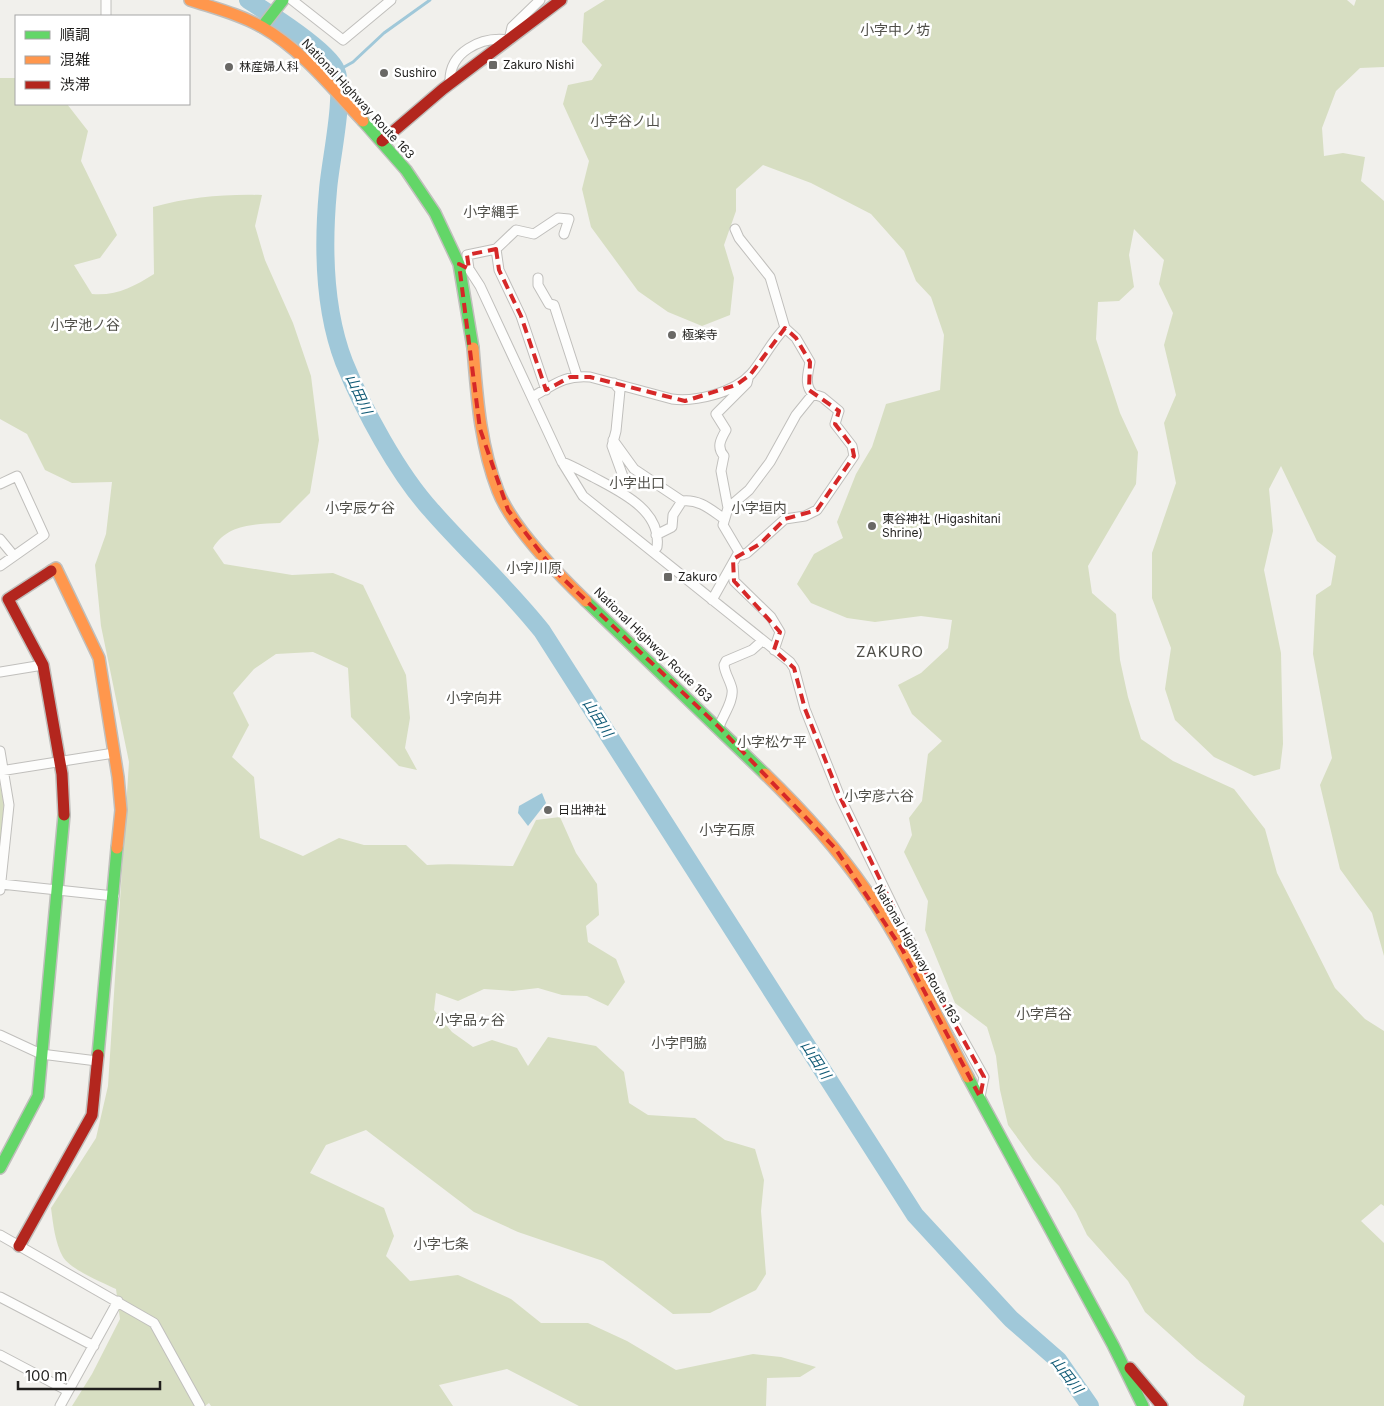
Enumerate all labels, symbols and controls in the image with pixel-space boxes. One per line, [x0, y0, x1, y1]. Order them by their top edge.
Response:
legend [15, 15, 190, 105]
district label: 小字中ノ坊 [860, 21, 930, 38]
text: 順調 [60, 25, 90, 44]
street label: National Highway Route 163 [299, 36, 418, 162]
text: 混雑 [60, 50, 90, 69]
place label: Zakuro Nishi [503, 57, 574, 72]
place label: 林産婦人科 [239, 59, 299, 74]
marker: Zakuro Nishi [487, 59, 499, 71]
marker: 林産婦人科 [223, 61, 235, 73]
place label: Sushiro [394, 65, 437, 80]
marker: Sushiro [378, 67, 390, 79]
text: 渋滞 [60, 75, 90, 94]
district label: 小字谷ノ山 [590, 112, 660, 129]
district label: 小字縄手 [463, 203, 519, 220]
district label: 小字池ノ谷 [50, 316, 120, 333]
place label: 極楽寺 [682, 327, 718, 342]
marker: 極楽寺 [666, 329, 678, 341]
water label: 山田川 [343, 371, 377, 418]
district label: 小字出口 [609, 474, 665, 491]
district label: 小字辰ケ谷 [325, 499, 395, 516]
district label: 小字垣内 [731, 499, 787, 516]
place label: 東谷神社 (Higashitani Shrine) [882, 511, 1001, 540]
marker: 東谷神社 (Higashitani Shrine) [866, 520, 878, 532]
district label: 小字川原 [506, 559, 562, 576]
place label: Zakuro [678, 569, 717, 584]
marker: Zakuro [662, 571, 674, 583]
street label: National Highway Route 163 [591, 584, 716, 705]
district label: ZAKURO [856, 642, 924, 661]
district label: 小字向井 [446, 689, 502, 706]
water label: 山田川 [580, 695, 618, 742]
district label: 小字松ケ平 [737, 733, 807, 750]
district label: 小字彦六谷 [844, 787, 914, 804]
place label: 日出神社 [558, 802, 606, 817]
marker: 日出神社 [542, 804, 554, 816]
district label: 小字石原 [699, 821, 755, 838]
street label: National Highway Route 163 [871, 881, 964, 1026]
district label: 小字芦谷 [1016, 1005, 1072, 1022]
district label: 小字品ヶ谷 [435, 1011, 505, 1028]
district label: 小字門脇 [651, 1034, 707, 1051]
water label: 山田川 [798, 1037, 836, 1084]
district label: 小字七条 [413, 1235, 469, 1252]
water label: 山田川 [1048, 1353, 1088, 1398]
scale bar [18, 1358, 160, 1390]
text: 100 m [25, 1366, 67, 1385]

